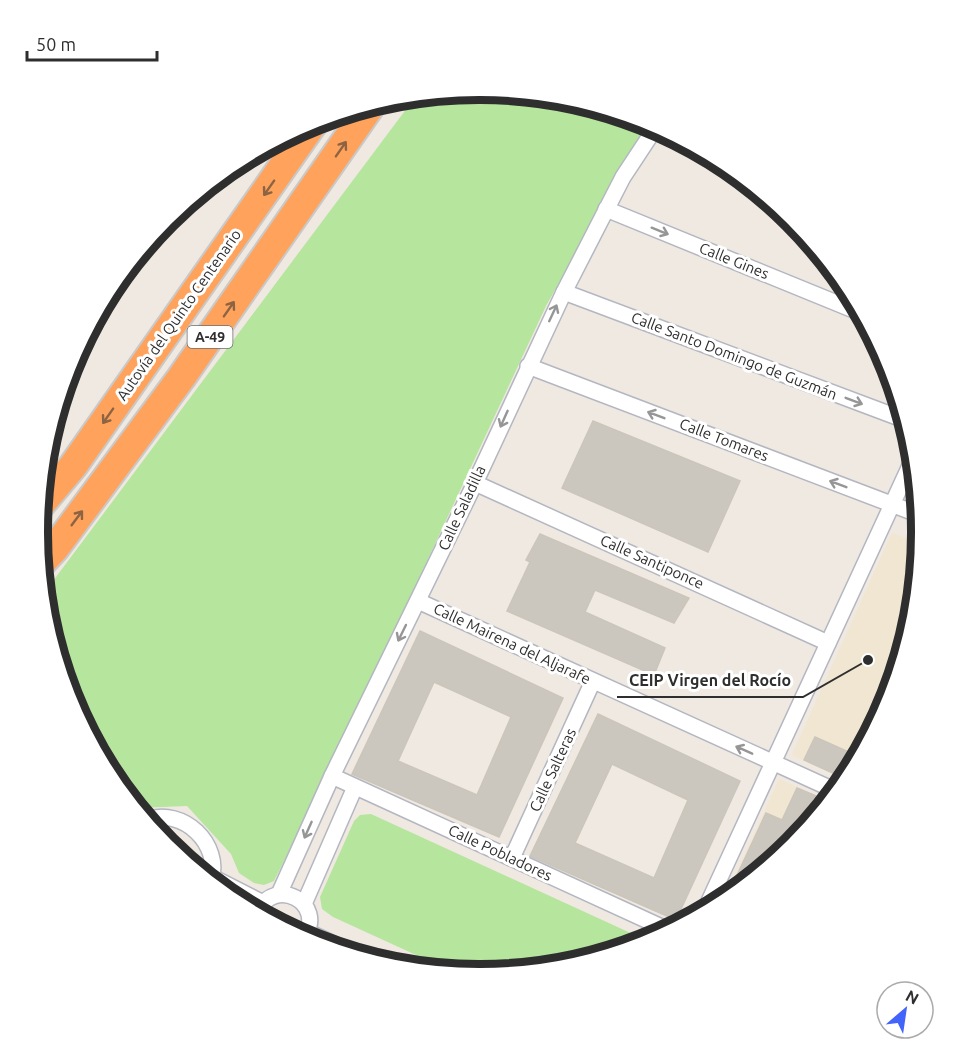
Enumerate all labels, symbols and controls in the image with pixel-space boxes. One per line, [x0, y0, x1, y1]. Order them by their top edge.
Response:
scale bar [27, 24, 158, 62]
text: 50 m [36, 34, 76, 54]
one-way arrow [335, 141, 347, 158]
one-way arrow [263, 179, 275, 195]
street label: Autovía del Quinto Centenario [113, 226, 244, 403]
one-way arrow [651, 226, 669, 237]
street label: Calle Gines [697, 239, 771, 282]
one-way arrow [223, 301, 235, 318]
one-way arrow [548, 304, 560, 322]
street label: Calle Santo Domingo de Guzmán [629, 308, 840, 403]
road number: A-49 [188, 326, 232, 348]
one-way arrow [844, 396, 863, 407]
one-way arrow [102, 407, 114, 424]
one-way arrow [647, 408, 666, 419]
one-way arrow [498, 409, 509, 428]
street label: Calle Tomares [677, 415, 771, 464]
street label: Calle Saladilla [434, 463, 489, 553]
one-way arrow [829, 478, 848, 489]
one-way arrow [71, 510, 84, 526]
street label: Calle Santiponce [598, 531, 707, 592]
street label: Calle Mairena del Aljarafe [431, 600, 593, 687]
one-way arrow [396, 624, 408, 642]
callout: CEIP Virgen del Rocío [617, 663, 803, 697]
text: CEIP Virgen del Rocío [629, 671, 791, 689]
street label: Calle Salteras [526, 725, 579, 814]
one-way arrow [736, 743, 754, 755]
one-way arrow [302, 820, 314, 838]
street label: Calle Pobladores [446, 821, 555, 884]
north arrow [875, 980, 935, 1040]
text: N [903, 986, 922, 1008]

